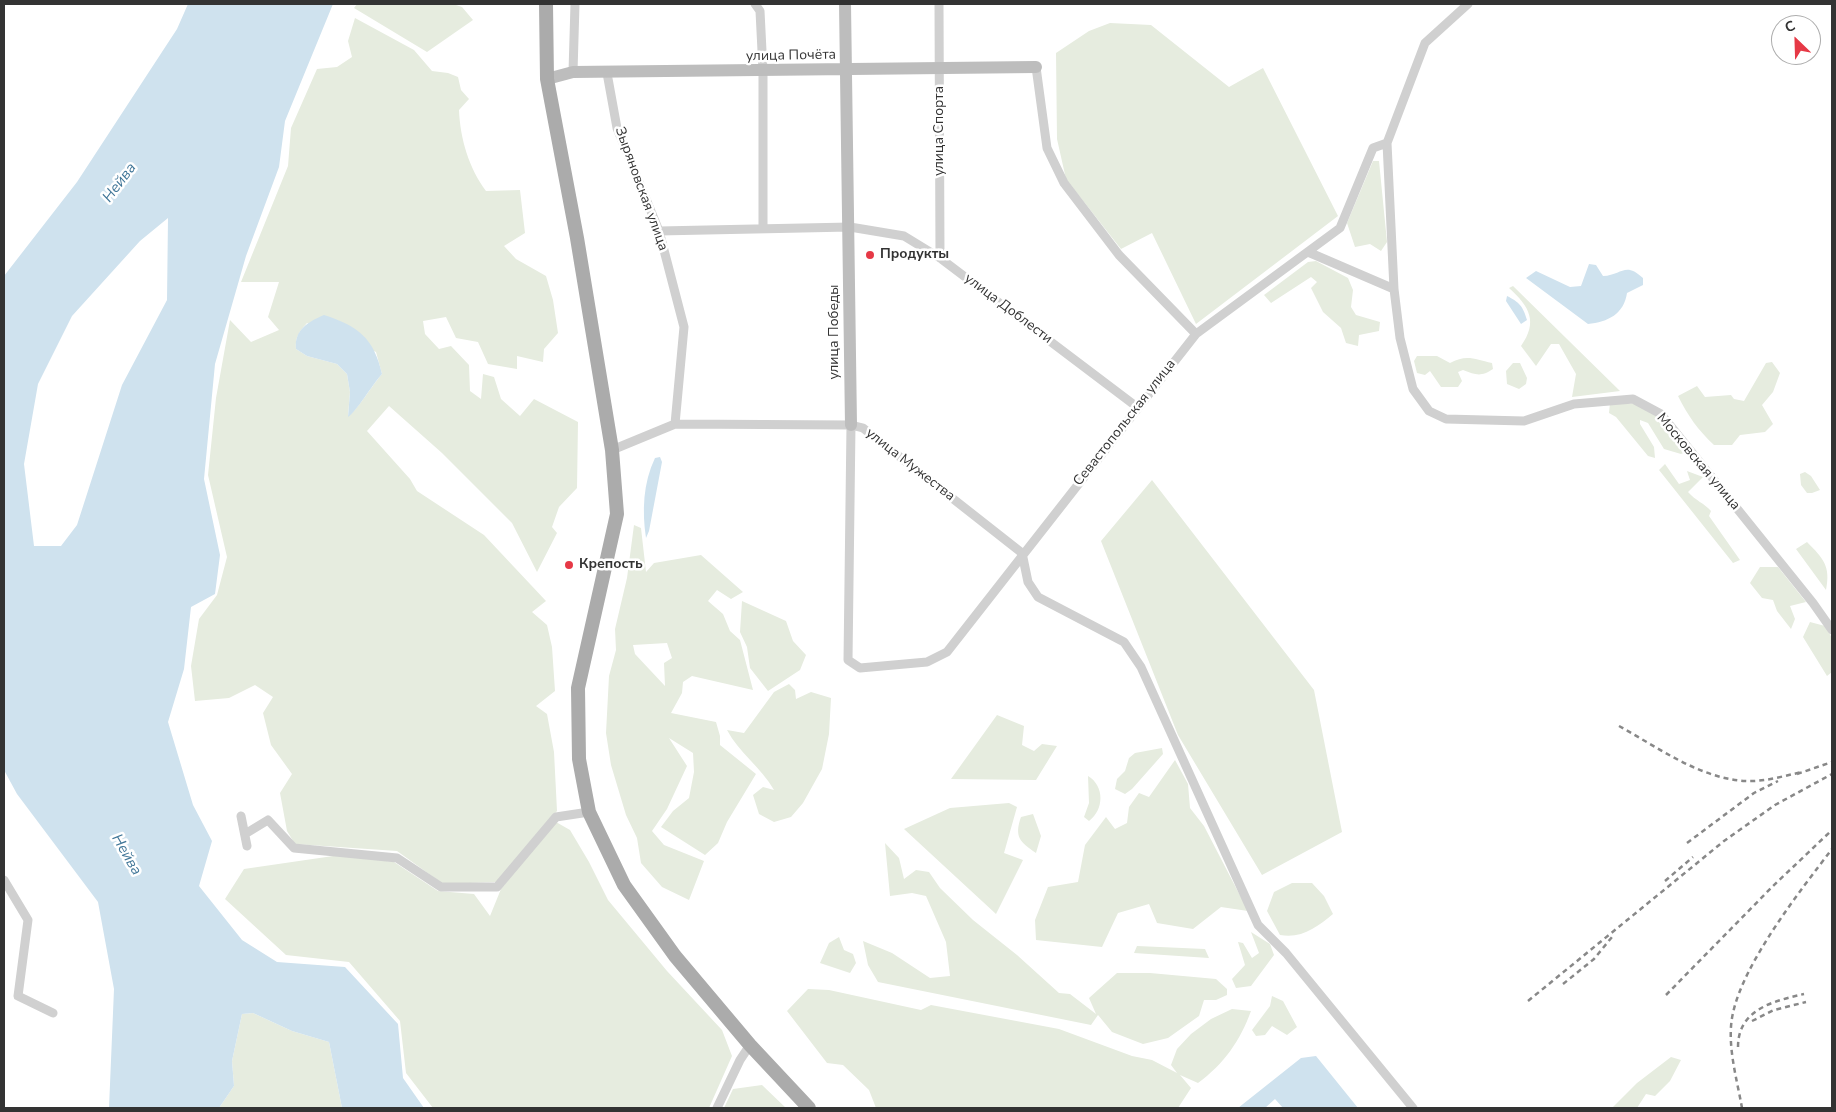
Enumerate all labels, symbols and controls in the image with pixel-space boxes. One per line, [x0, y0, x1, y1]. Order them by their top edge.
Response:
north arrow [1771, 15, 1821, 65]
text: С [1782, 16, 1798, 37]
street label: улица Почёта [746, 47, 836, 65]
street label: улица Спорта [932, 86, 948, 176]
street label: Зыряновская улица [611, 125, 671, 253]
water label: Нейва [99, 160, 141, 206]
place label: Продукты [880, 247, 949, 263]
marker: Продукты [864, 249, 876, 261]
street label: улица Доблести [961, 270, 1055, 348]
street label: улица Победы [827, 284, 843, 380]
street label: Севастопольская улица [1070, 356, 1180, 490]
street label: Московская улица [1653, 410, 1743, 514]
street label: улица Мужества [862, 425, 958, 505]
place label: Крепость [579, 557, 643, 573]
marker: Крепость [563, 559, 575, 571]
water label: Нейва [107, 831, 145, 879]

